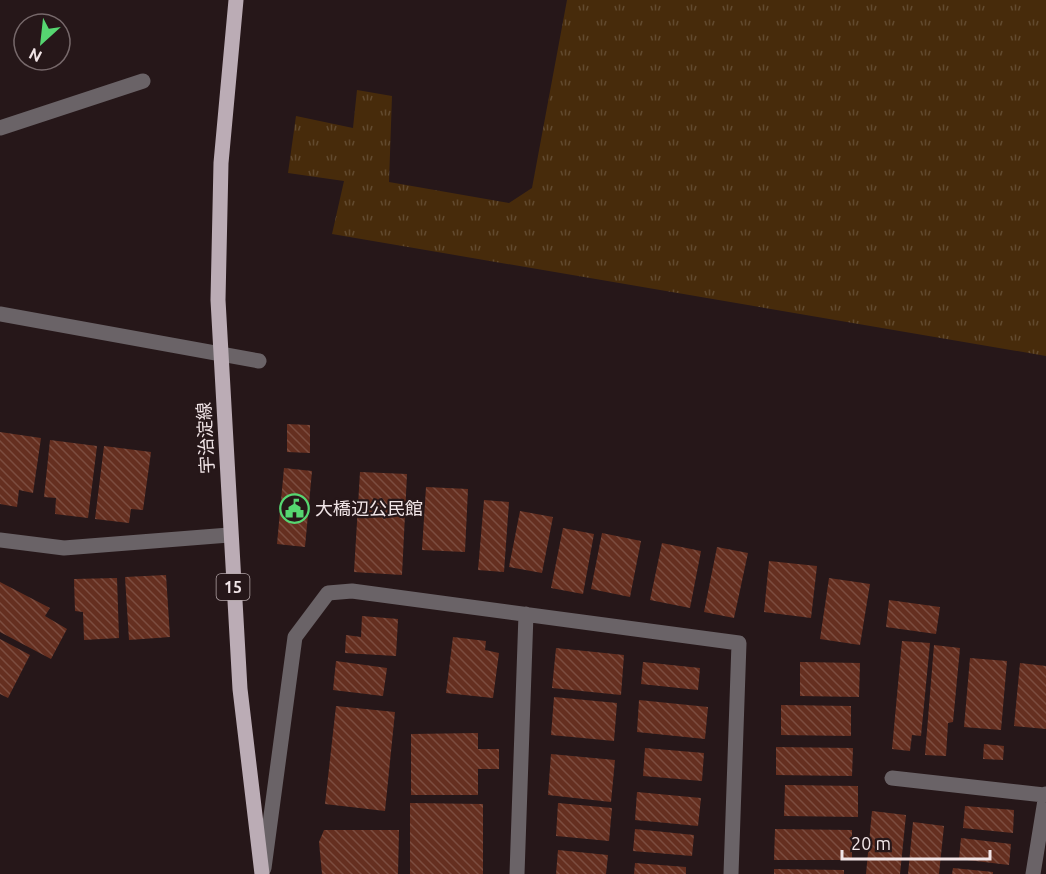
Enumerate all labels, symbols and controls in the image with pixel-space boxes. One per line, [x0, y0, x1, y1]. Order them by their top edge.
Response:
north arrow [12, 12, 72, 72]
text: N [26, 45, 45, 66]
street label: 宇治淀線 [193, 402, 217, 474]
public building icon: 大橋辺公民館 [278, 492, 310, 524]
place label: 大橋辺公民館 [315, 498, 423, 518]
road number: 15 [216, 574, 250, 600]
scale bar [842, 823, 990, 861]
text: 20 m [851, 833, 891, 853]

